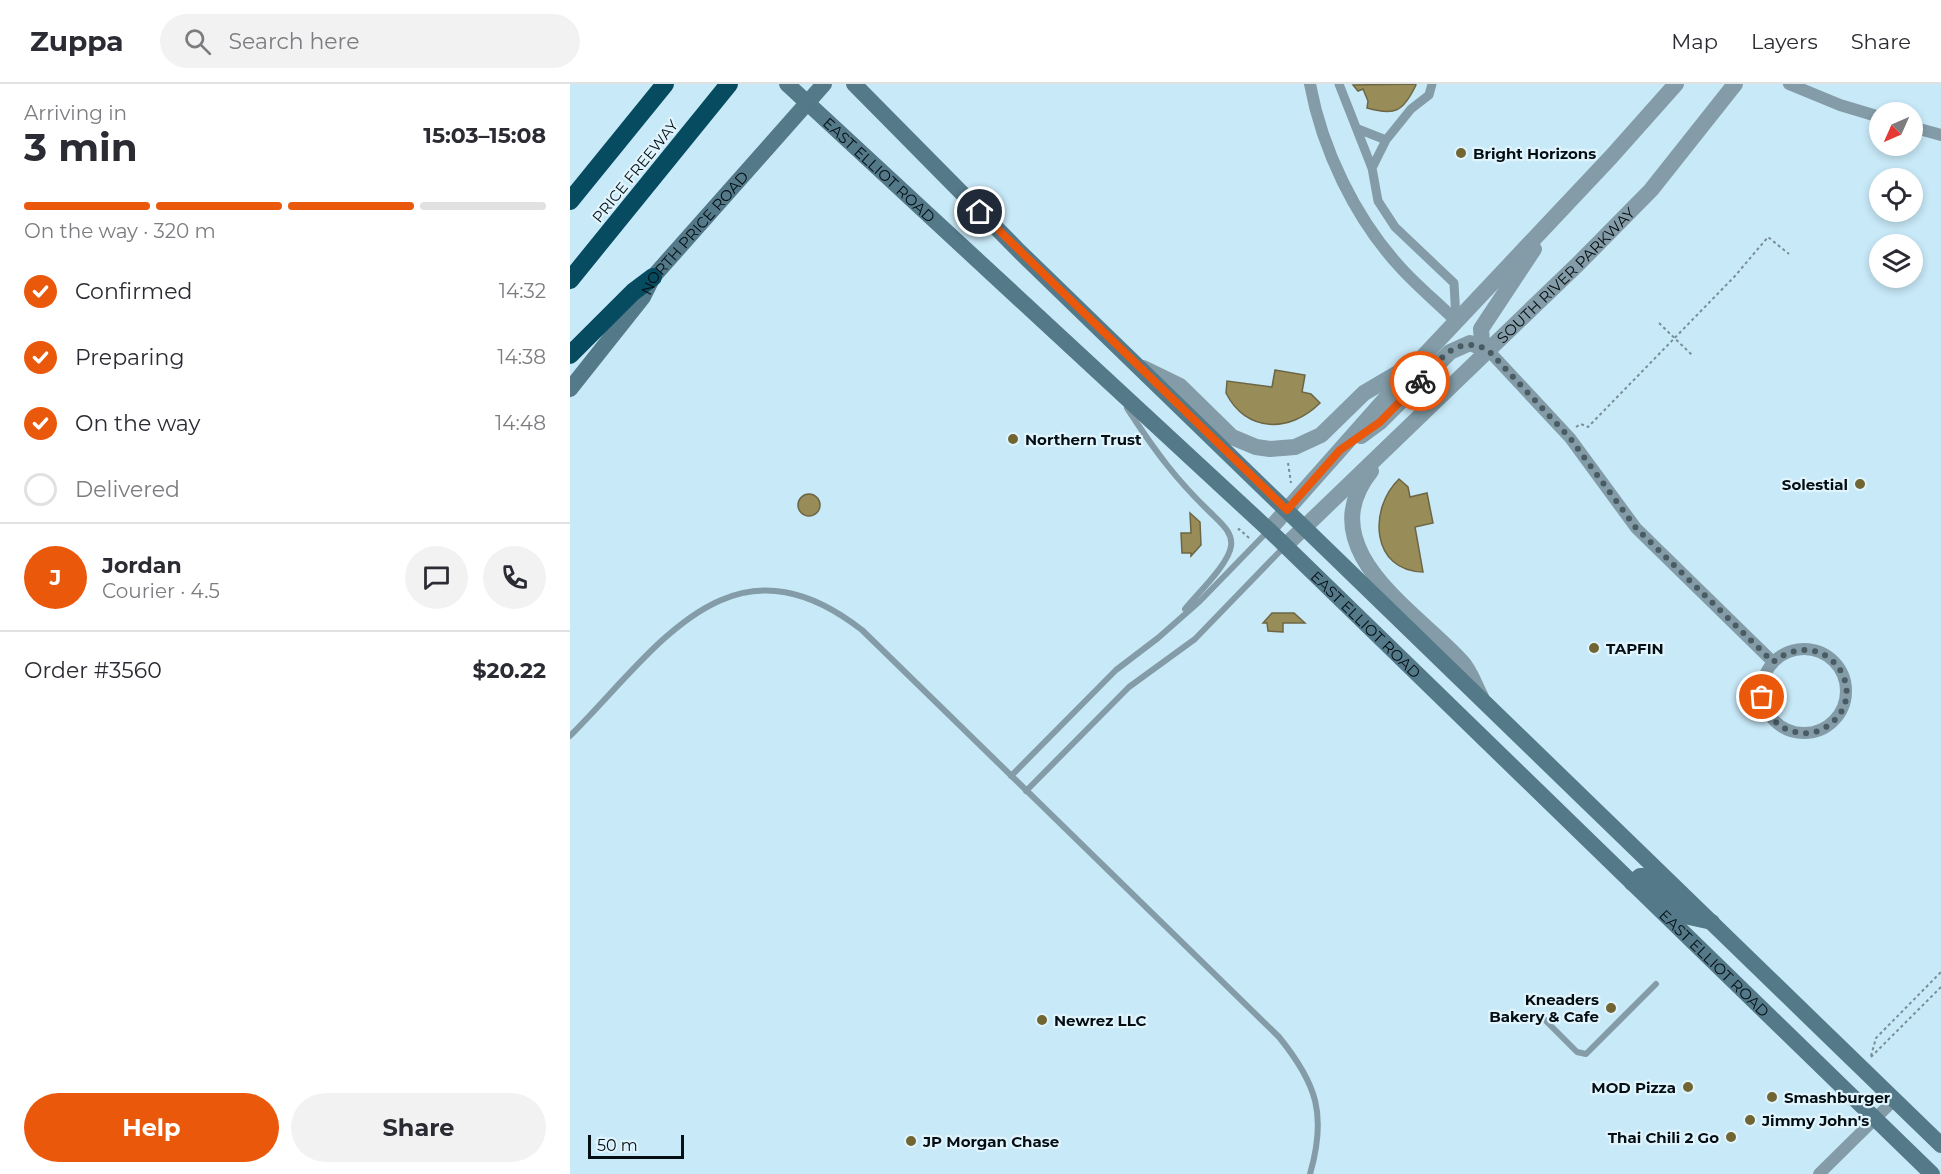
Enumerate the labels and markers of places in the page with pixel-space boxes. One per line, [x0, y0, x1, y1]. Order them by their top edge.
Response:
place label: Bright Horizons [1473, 144, 1596, 163]
marker: Bright Horizons [1454, 146, 1468, 160]
pin [954, 186, 1005, 237]
place label: Northern Trust [1025, 430, 1142, 449]
marker: Northern Trust [1006, 432, 1020, 446]
place label: Solestial [1782, 475, 1848, 494]
marker: Solestial [1853, 477, 1867, 491]
place label: TAPFIN [1606, 639, 1664, 658]
marker: TAPFIN [1587, 641, 1601, 655]
pin [1736, 671, 1787, 722]
place label: Kneaders Bakery & Cafe [1489, 990, 1599, 1026]
marker: Kneaders Bakery & Cafe [1604, 1001, 1618, 1015]
place label: Newrez LLC [1054, 1011, 1147, 1030]
marker: Newrez LLC [1035, 1013, 1049, 1027]
place label: MOD Pizza [1591, 1078, 1676, 1097]
marker: MOD Pizza [1681, 1080, 1695, 1094]
place label: Smashburger [1784, 1088, 1891, 1107]
marker: Smashburger [1765, 1090, 1779, 1104]
place label: Jimmy John's [1761, 1111, 1869, 1130]
marker: Jimmy John's [1743, 1113, 1757, 1127]
place label: Thai Chili 2 Go [1608, 1128, 1719, 1147]
marker: Thai Chili 2 Go [1724, 1130, 1738, 1144]
place label: JP Morgan Chase [922, 1132, 1059, 1151]
marker: JP Morgan Chase [904, 1134, 918, 1148]

